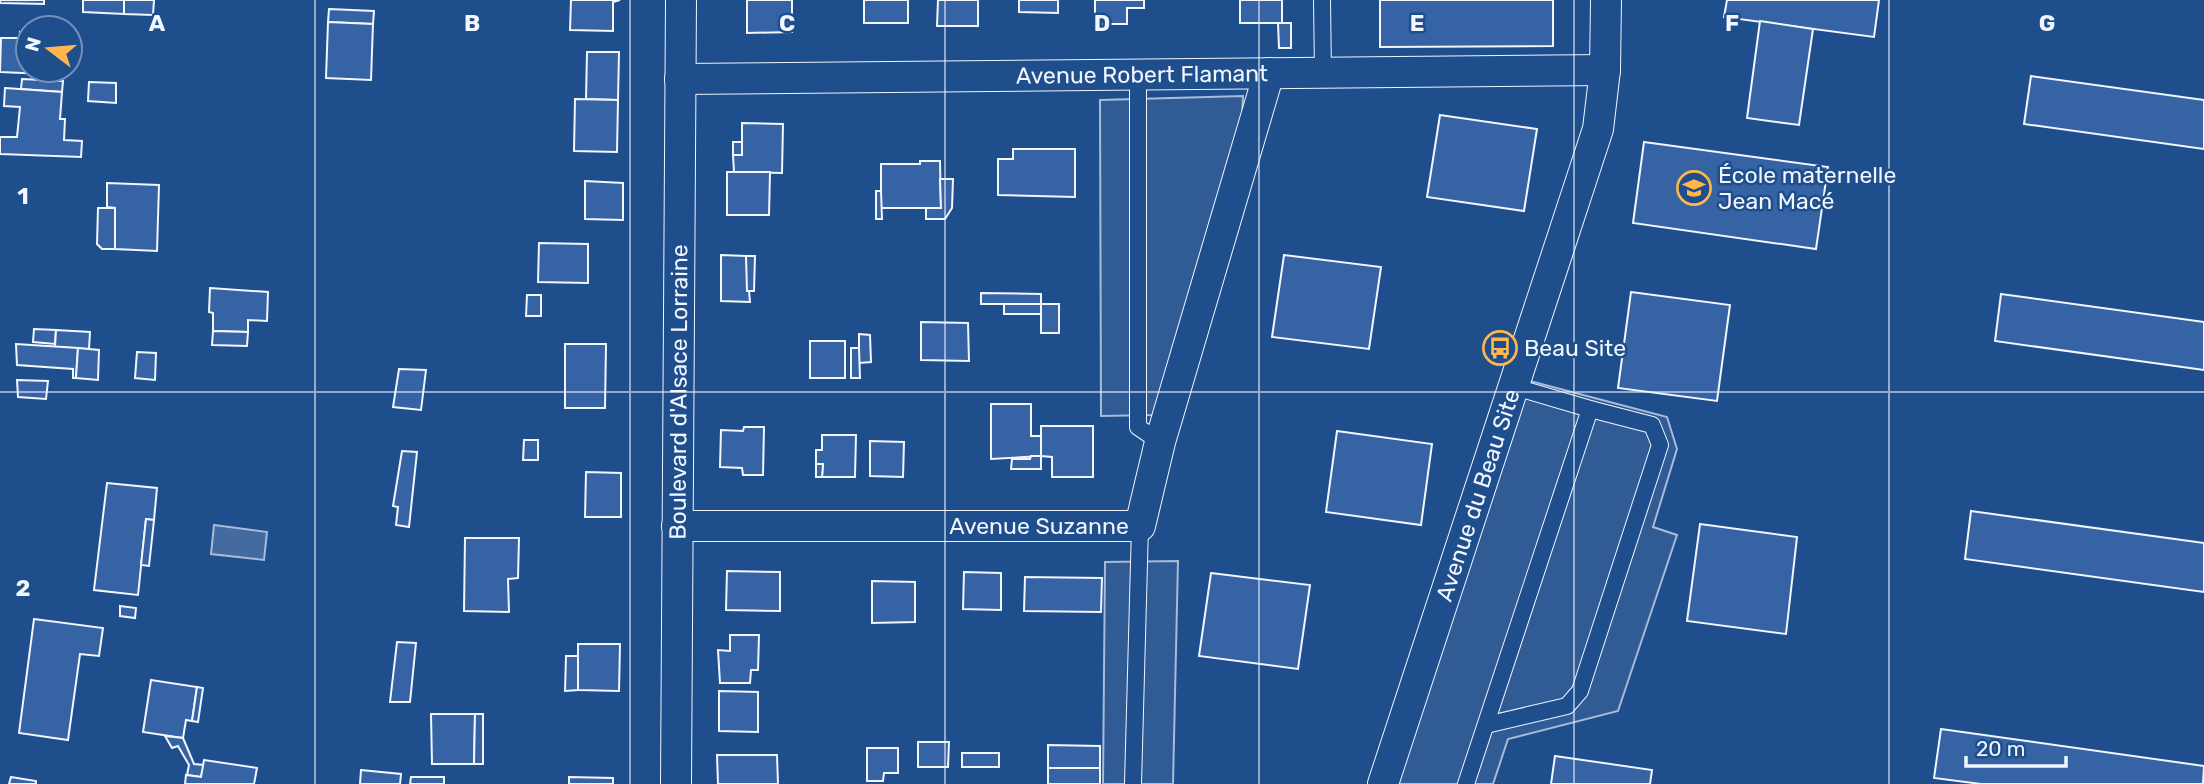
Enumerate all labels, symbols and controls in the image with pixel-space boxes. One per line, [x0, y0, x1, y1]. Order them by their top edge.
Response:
text: A [149, 9, 166, 37]
text: B [464, 9, 480, 37]
text: C [779, 9, 795, 37]
text: D [1094, 9, 1110, 37]
text: E [1410, 9, 1424, 37]
text: F [1725, 9, 1739, 37]
text: G [2039, 9, 2055, 37]
north arrow [14, 14, 84, 84]
text: N [20, 35, 46, 54]
street label: Avenue Robert Flamant [1016, 59, 1268, 90]
place label: École maternelle Jean Macé [1718, 161, 1896, 215]
school or university icon: École maternelle Jean Macé [1675, 169, 1713, 207]
text: 1 [17, 182, 29, 210]
street label: Boulevard d'Alsace Lorraine [664, 244, 693, 540]
bus stop icon: Beau Site [1481, 329, 1519, 367]
place label: Beau Site [1524, 334, 1626, 362]
street label: Avenue du Beau Site [1430, 385, 1526, 605]
street label: Avenue Suzanne [949, 512, 1129, 540]
text: 2 [16, 574, 30, 602]
scale bar [1966, 724, 2066, 768]
text: 20 m [1976, 736, 2025, 761]

